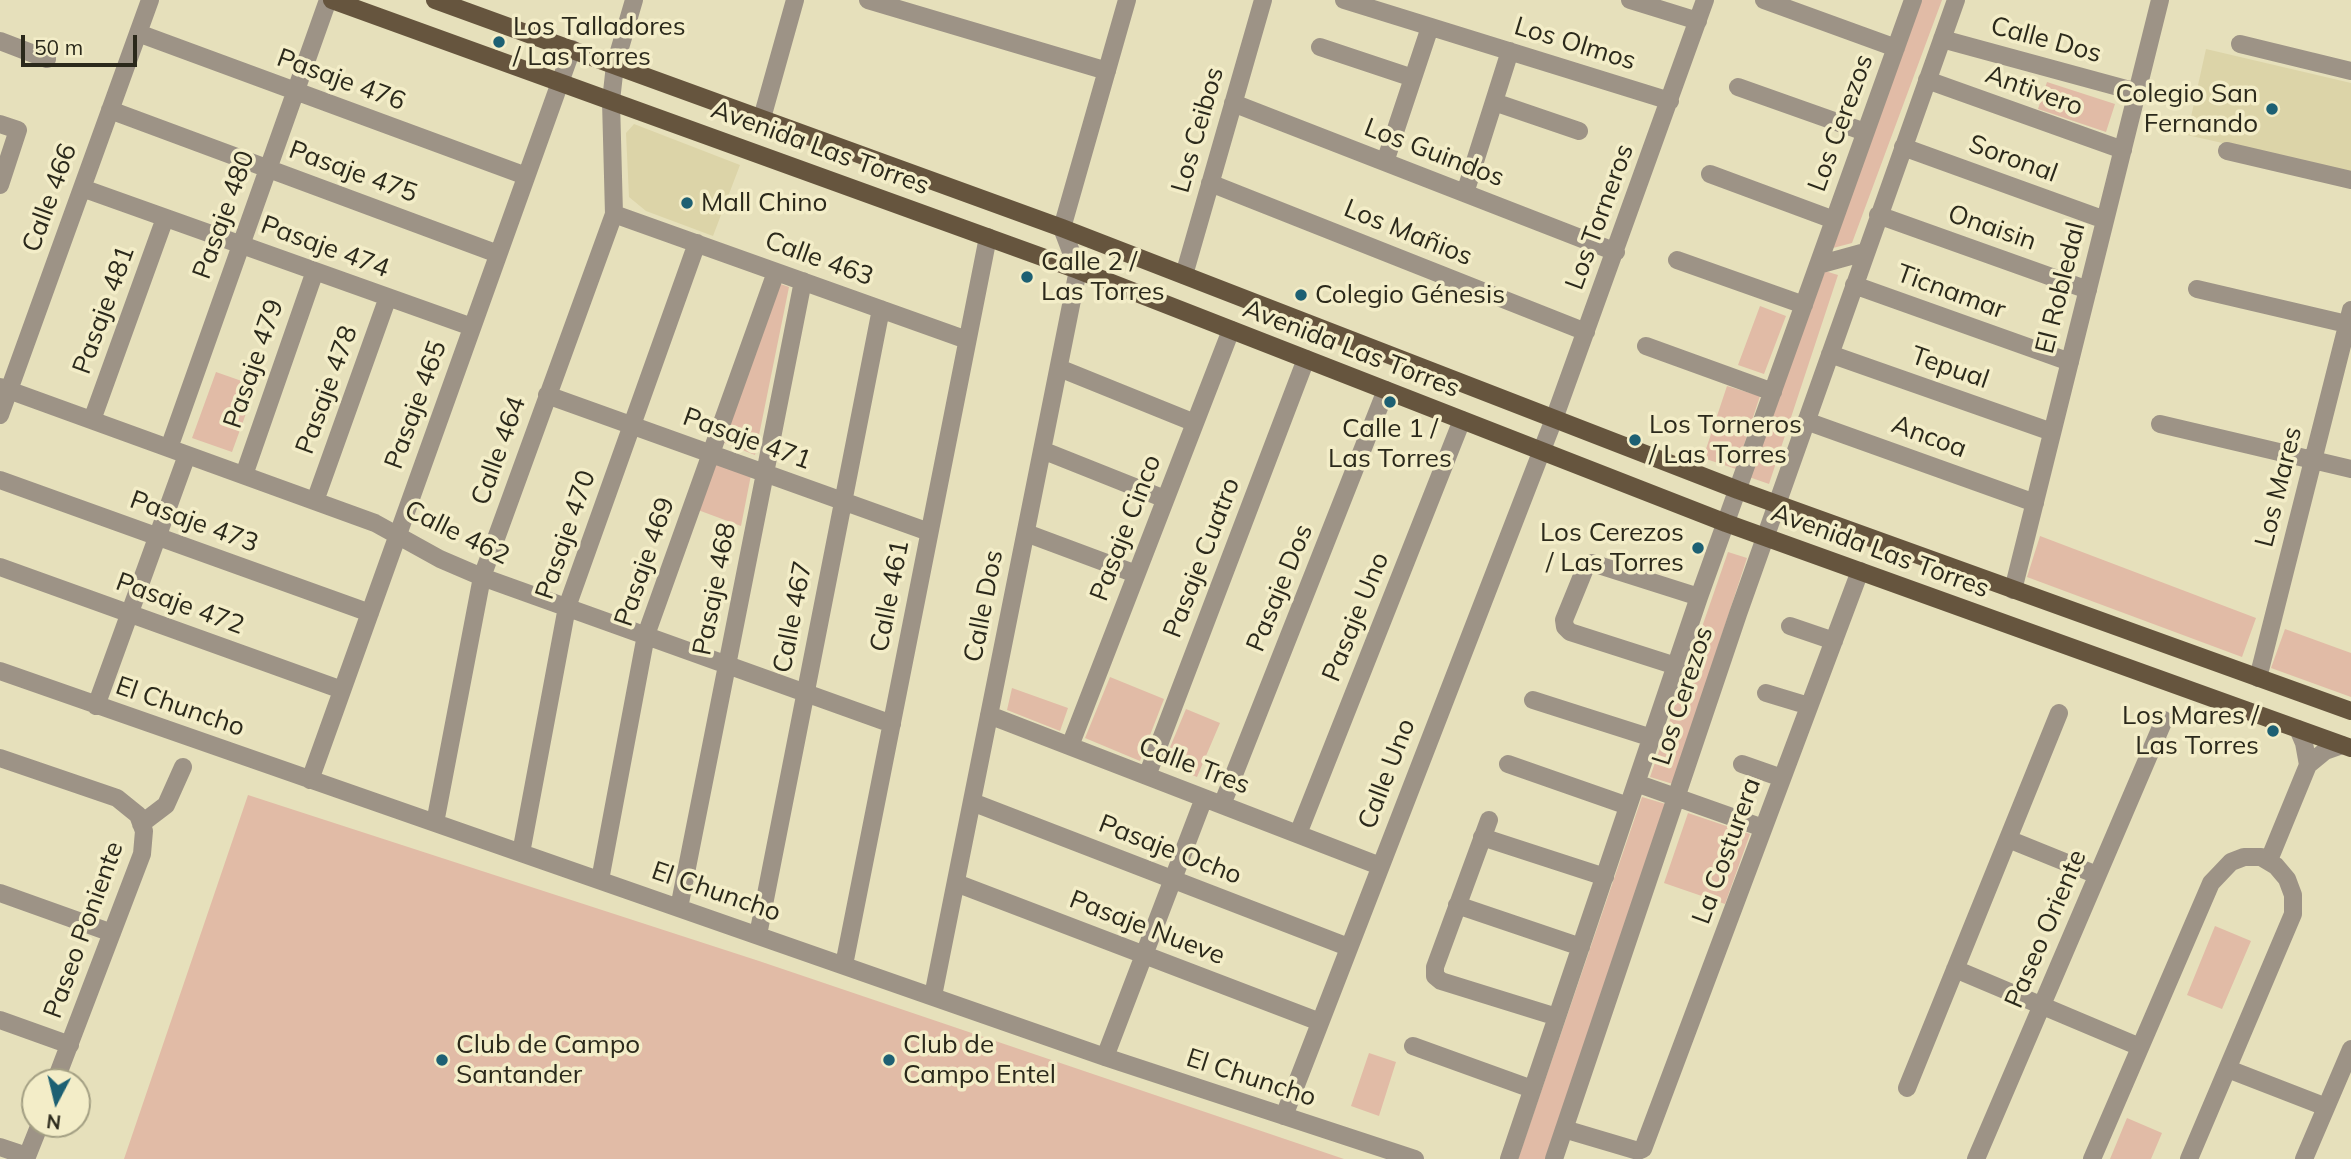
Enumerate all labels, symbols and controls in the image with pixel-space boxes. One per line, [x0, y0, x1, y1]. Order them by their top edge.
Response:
street label: Calle Dos [1987, 10, 2105, 70]
place label: Los Talladores / Las Torres [513, 11, 686, 72]
street label: Los Olmos [1510, 11, 1640, 77]
scale bar [24, 21, 140, 65]
text: 50 m [34, 34, 83, 60]
marker: Los Talladores / Las Torres [491, 34, 507, 50]
street label: Pasaje 476 [273, 42, 409, 118]
street label: Los Cerezos [1802, 50, 1880, 196]
street label: Antivero [1981, 59, 2087, 123]
street label: Los Ceibos [1165, 64, 1231, 196]
place label: Colegio San Fernando [2115, 78, 2258, 140]
street label: Avenida Las Torres [707, 94, 933, 202]
marker: Colegio San Fernando [2264, 101, 2280, 117]
street label: Los Guindos [1360, 112, 1508, 194]
street label: Soronal [1964, 129, 2062, 189]
street label: Pasaje 475 [285, 134, 421, 210]
street label: Calle 466 [16, 140, 84, 256]
street label: Los Torneros [1559, 140, 1641, 294]
street label: Pasaje 480 [186, 147, 262, 283]
place label: Mall Chino [701, 187, 827, 219]
street label: Los Mañios [1339, 193, 1477, 273]
marker: Mall Chino [679, 195, 695, 211]
street label: Onaisin [1944, 198, 2040, 258]
street label: Pasaje 474 [257, 209, 393, 285]
street label: El Robledal [2030, 219, 2092, 357]
street label: Calle 463 [761, 225, 877, 293]
street label: Pasaje 481 [66, 242, 142, 378]
place label: Calle 2 / Las Torres [1041, 246, 1165, 308]
street label: Ticnamar [1892, 258, 2010, 326]
marker: Calle 2 / Las Torres [1019, 269, 1035, 285]
place label: Colegio Génesis [1315, 279, 1505, 311]
marker: Colegio Génesis [1293, 287, 1309, 303]
street label: Avenida Las Torres [1238, 293, 1464, 405]
street label: Pasaje 479 [217, 295, 291, 433]
street label: Pasaje 478 [289, 322, 365, 458]
street label: Pasaje 465 [378, 337, 454, 473]
street label: Tepual [1907, 340, 1993, 396]
street label: Calle 464 [465, 393, 533, 509]
marker: Calle 1 / Las Torres [1382, 394, 1398, 410]
street label: Pasaje 471 [679, 401, 815, 477]
place label: Los Torneros / Las Torres [1649, 409, 1802, 471]
street label: Ancoa [1887, 409, 1971, 465]
place label: Calle 1 / Las Torres [1328, 413, 1452, 474]
street label: Los Mares [2249, 424, 2309, 550]
marker: Los Torneros / Las Torres [1627, 432, 1643, 448]
street label: Pasaje Cinco [1084, 450, 1168, 606]
street label: Pasaje 470 [529, 466, 603, 604]
street label: Pasaje Cuatro [1157, 474, 1247, 642]
street label: Pasaje 473 [126, 484, 262, 560]
street label: Pasaje 469 [608, 493, 682, 631]
street label: Calle 462 [399, 494, 515, 572]
street label: Avenida Las Torres [1767, 497, 1993, 605]
place label: Los Cerezos / Las Torres [1540, 517, 1684, 578]
street label: Pasaje 468 [687, 520, 743, 658]
street label: Pasaje Dos [1240, 520, 1320, 656]
street label: Calle 461 [864, 538, 916, 654]
marker: Los Cerezos / Las Torres [1690, 540, 1706, 556]
street label: Calle Dos [958, 547, 1010, 665]
street label: Pasaje Uno [1316, 548, 1396, 686]
street label: Calle 467 [767, 559, 819, 675]
street label: Pasaje 472 [112, 566, 248, 642]
street label: Los Cerezos [1646, 623, 1720, 769]
street label: El Chuncho [111, 670, 249, 744]
place label: Los Mares / Las Torres [2122, 700, 2259, 762]
street label: Calle Uno [1352, 715, 1422, 833]
marker: Los Mares / Las Torres [2265, 723, 2281, 739]
street label: Calle Tres [1134, 731, 1254, 801]
street label: La Costurera [1686, 774, 1768, 928]
street label: Pasaje Ocho [1094, 808, 1246, 892]
street label: Paseo Poniente [38, 837, 130, 1023]
street label: Paseo Oriente [1999, 845, 2093, 1013]
street label: El Chuncho [647, 855, 785, 929]
street label: Pasaje Nueve [1065, 884, 1229, 972]
place label: Club de Campo Santander [456, 1029, 640, 1090]
place label: Club de Campo Entel [903, 1029, 1056, 1090]
street label: El Chuncho [1182, 1042, 1320, 1114]
marker: Club de Campo Santander [434, 1052, 450, 1068]
marker: Club de Campo Entel [881, 1052, 897, 1068]
north arrow [21, 1068, 91, 1138]
text: N [45, 1109, 62, 1135]

